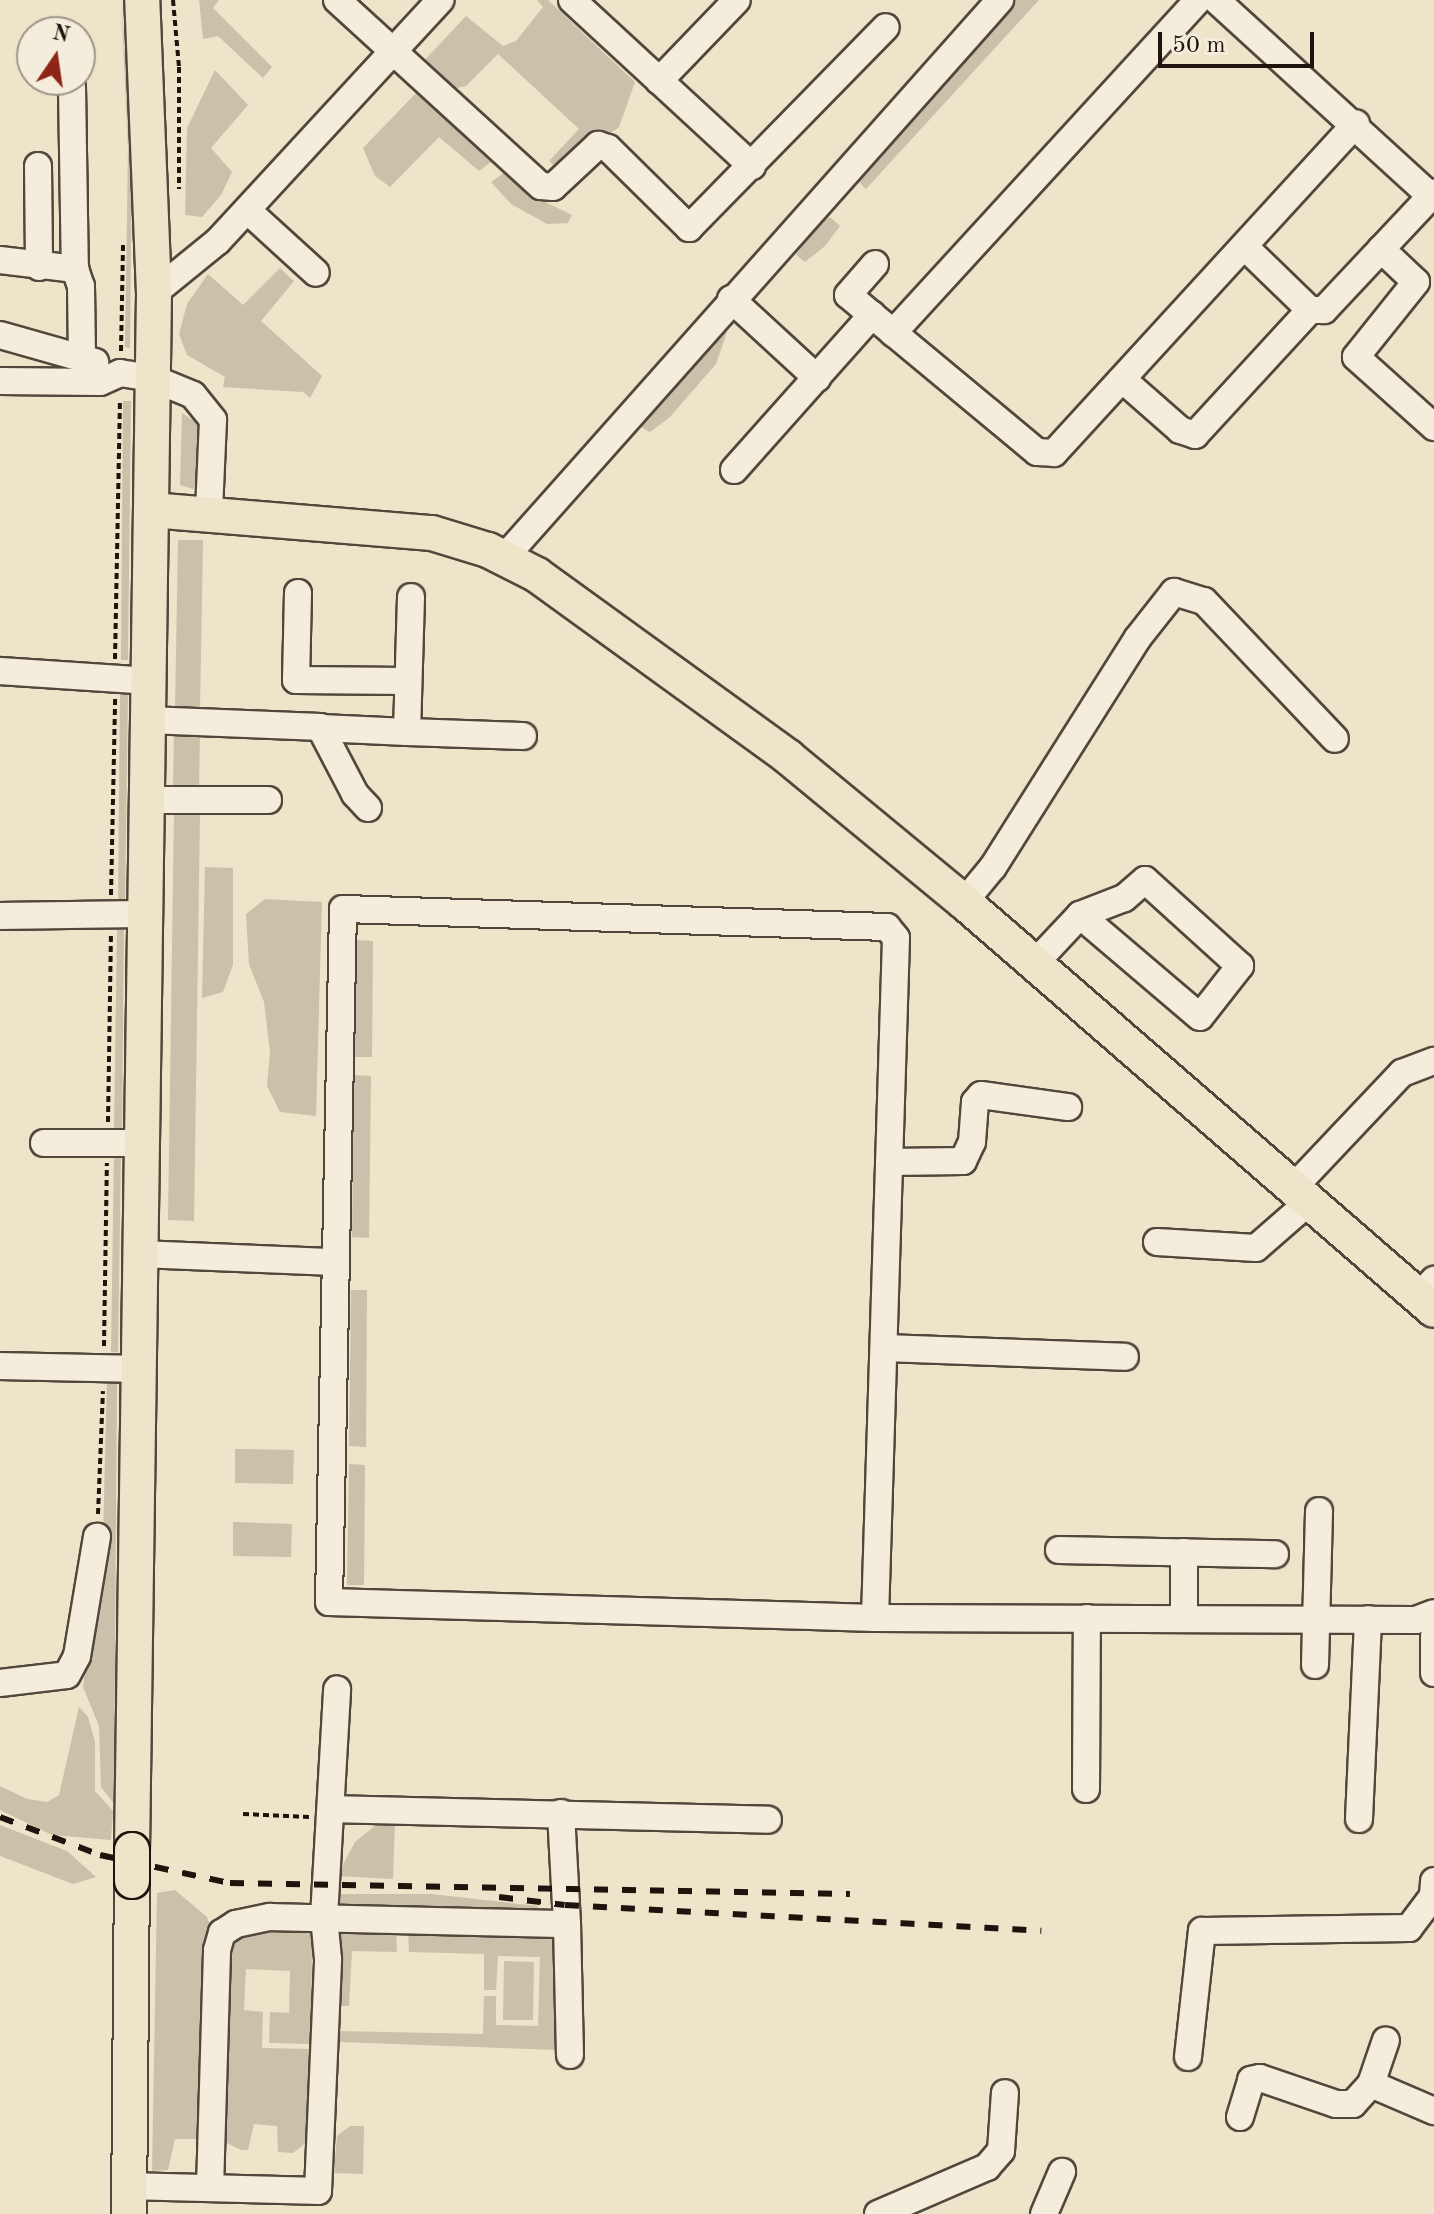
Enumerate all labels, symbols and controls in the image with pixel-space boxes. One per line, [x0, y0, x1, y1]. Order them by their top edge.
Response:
north arrow [16, 16, 96, 96]
scale bar [1162, 16, 1318, 66]
text: N [50, 22, 72, 47]
text: 50 m [1172, 34, 1226, 58]

